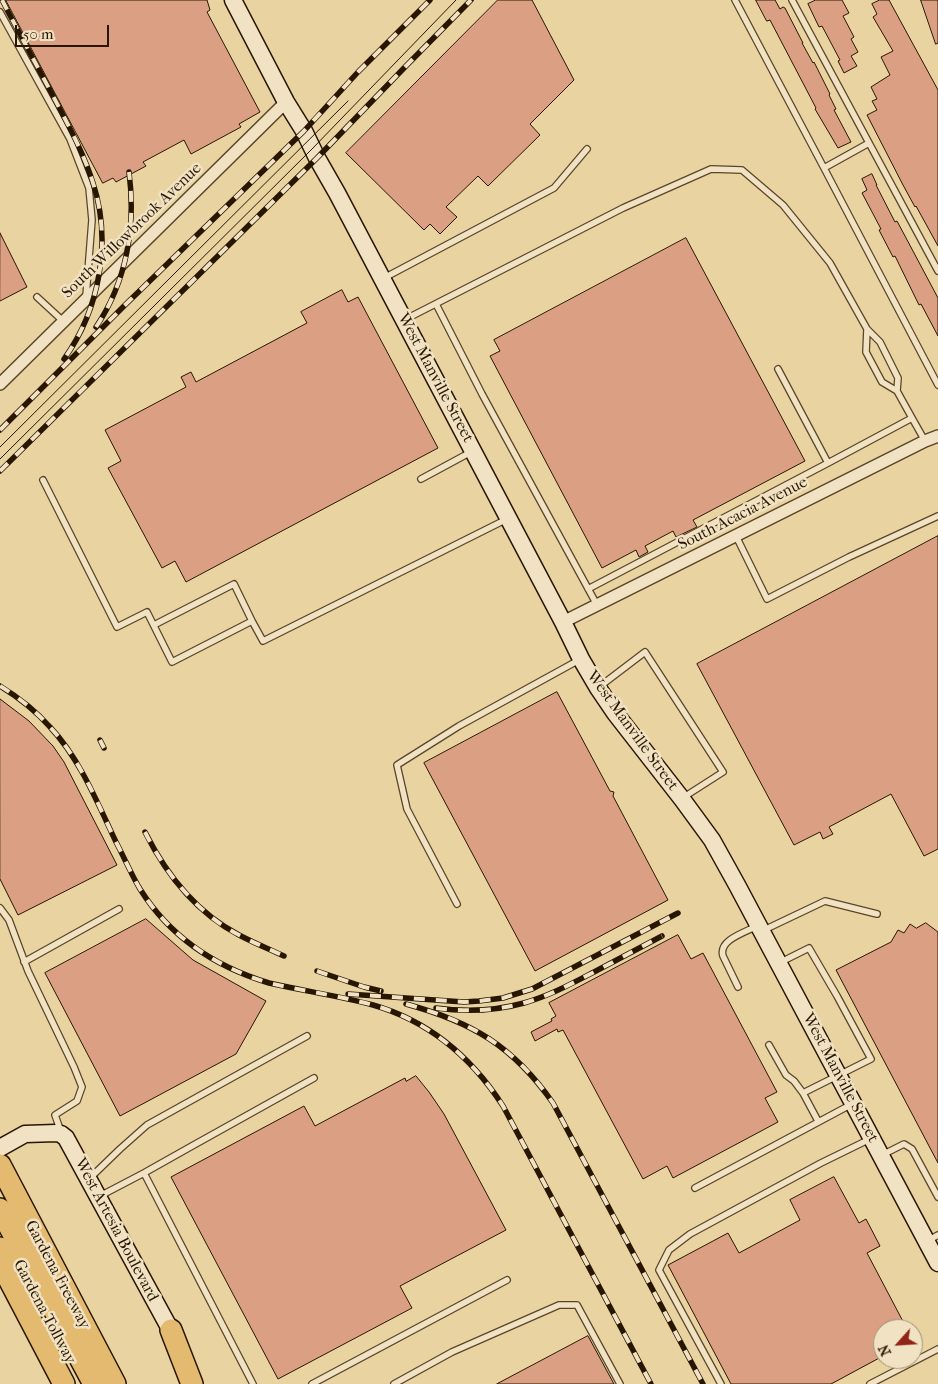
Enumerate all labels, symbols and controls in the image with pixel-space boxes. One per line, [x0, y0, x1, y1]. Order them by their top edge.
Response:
scale bar [18, 15, 111, 47]
text: 50 m [23, 25, 53, 43]
street label: South Willowbrook Avenue [58, 159, 206, 303]
street label: West Manville Street [393, 310, 477, 446]
street label: South Acacia Avenue [675, 473, 811, 555]
street label: West Manville Street [582, 667, 682, 795]
street label: West Manville Street [798, 1010, 882, 1146]
street label: West Artesia Boulevard [70, 1155, 162, 1305]
street label: Gardena Freeway [20, 1217, 94, 1333]
street label: Gardena Tollway [8, 1257, 80, 1367]
north arrow [873, 1319, 923, 1369]
text: N [875, 1342, 895, 1359]

